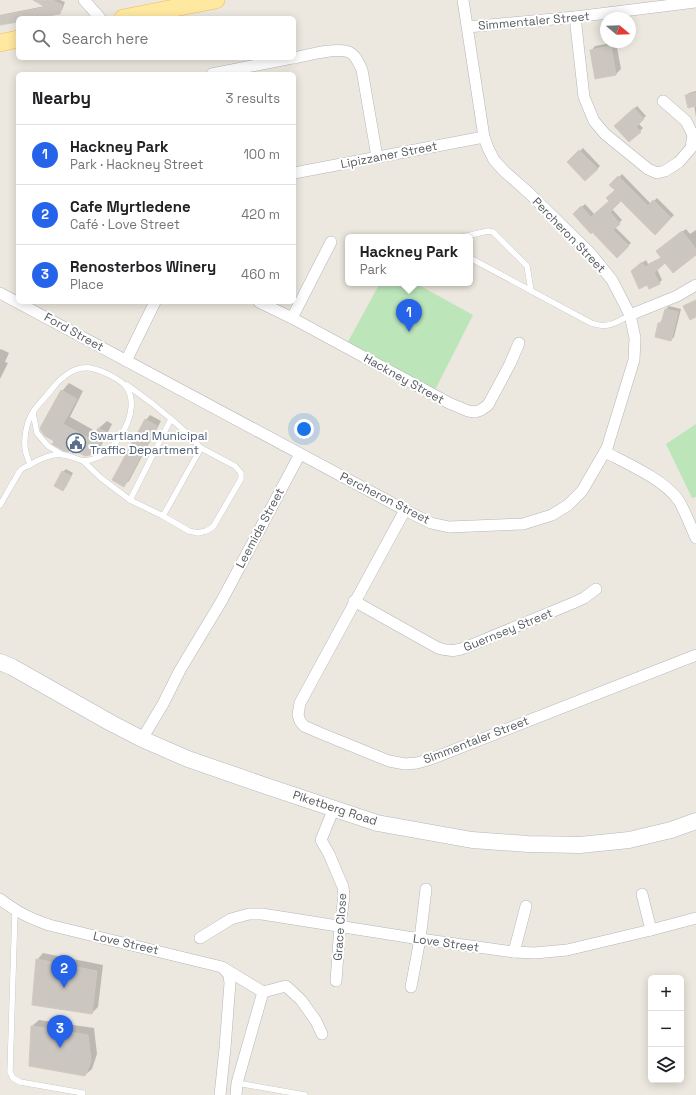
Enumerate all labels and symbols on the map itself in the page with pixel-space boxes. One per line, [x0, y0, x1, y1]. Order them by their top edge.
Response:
street label: Simmentaler Street [478, 8, 590, 34]
north arrow [600, 12, 636, 48]
street label: Lipizzaner Street [339, 138, 439, 172]
street label: Percheron Street [529, 194, 609, 276]
pin: 1 [396, 299, 422, 332]
street label: Ford Street [41, 309, 107, 355]
street label: Hackney Street [361, 350, 447, 408]
your location [294, 419, 314, 439]
place label: Swartland Municipal Traffic Department [90, 428, 208, 458]
public building icon: Swartland Municipal Traffic Department [65, 432, 87, 454]
street label: Percheron Street [337, 468, 433, 528]
street label: Leemida Street [232, 485, 288, 571]
street label: Guernsey Street [461, 605, 555, 655]
street label: Simmentaler Street [421, 712, 531, 768]
street label: Piketberg Road [291, 787, 379, 829]
street label: Grace Close [330, 893, 350, 961]
street label: Love Street [92, 928, 160, 958]
street label: Love Street [412, 930, 480, 956]
pin: 2 [51, 955, 77, 988]
pin: 3 [47, 1015, 73, 1048]

